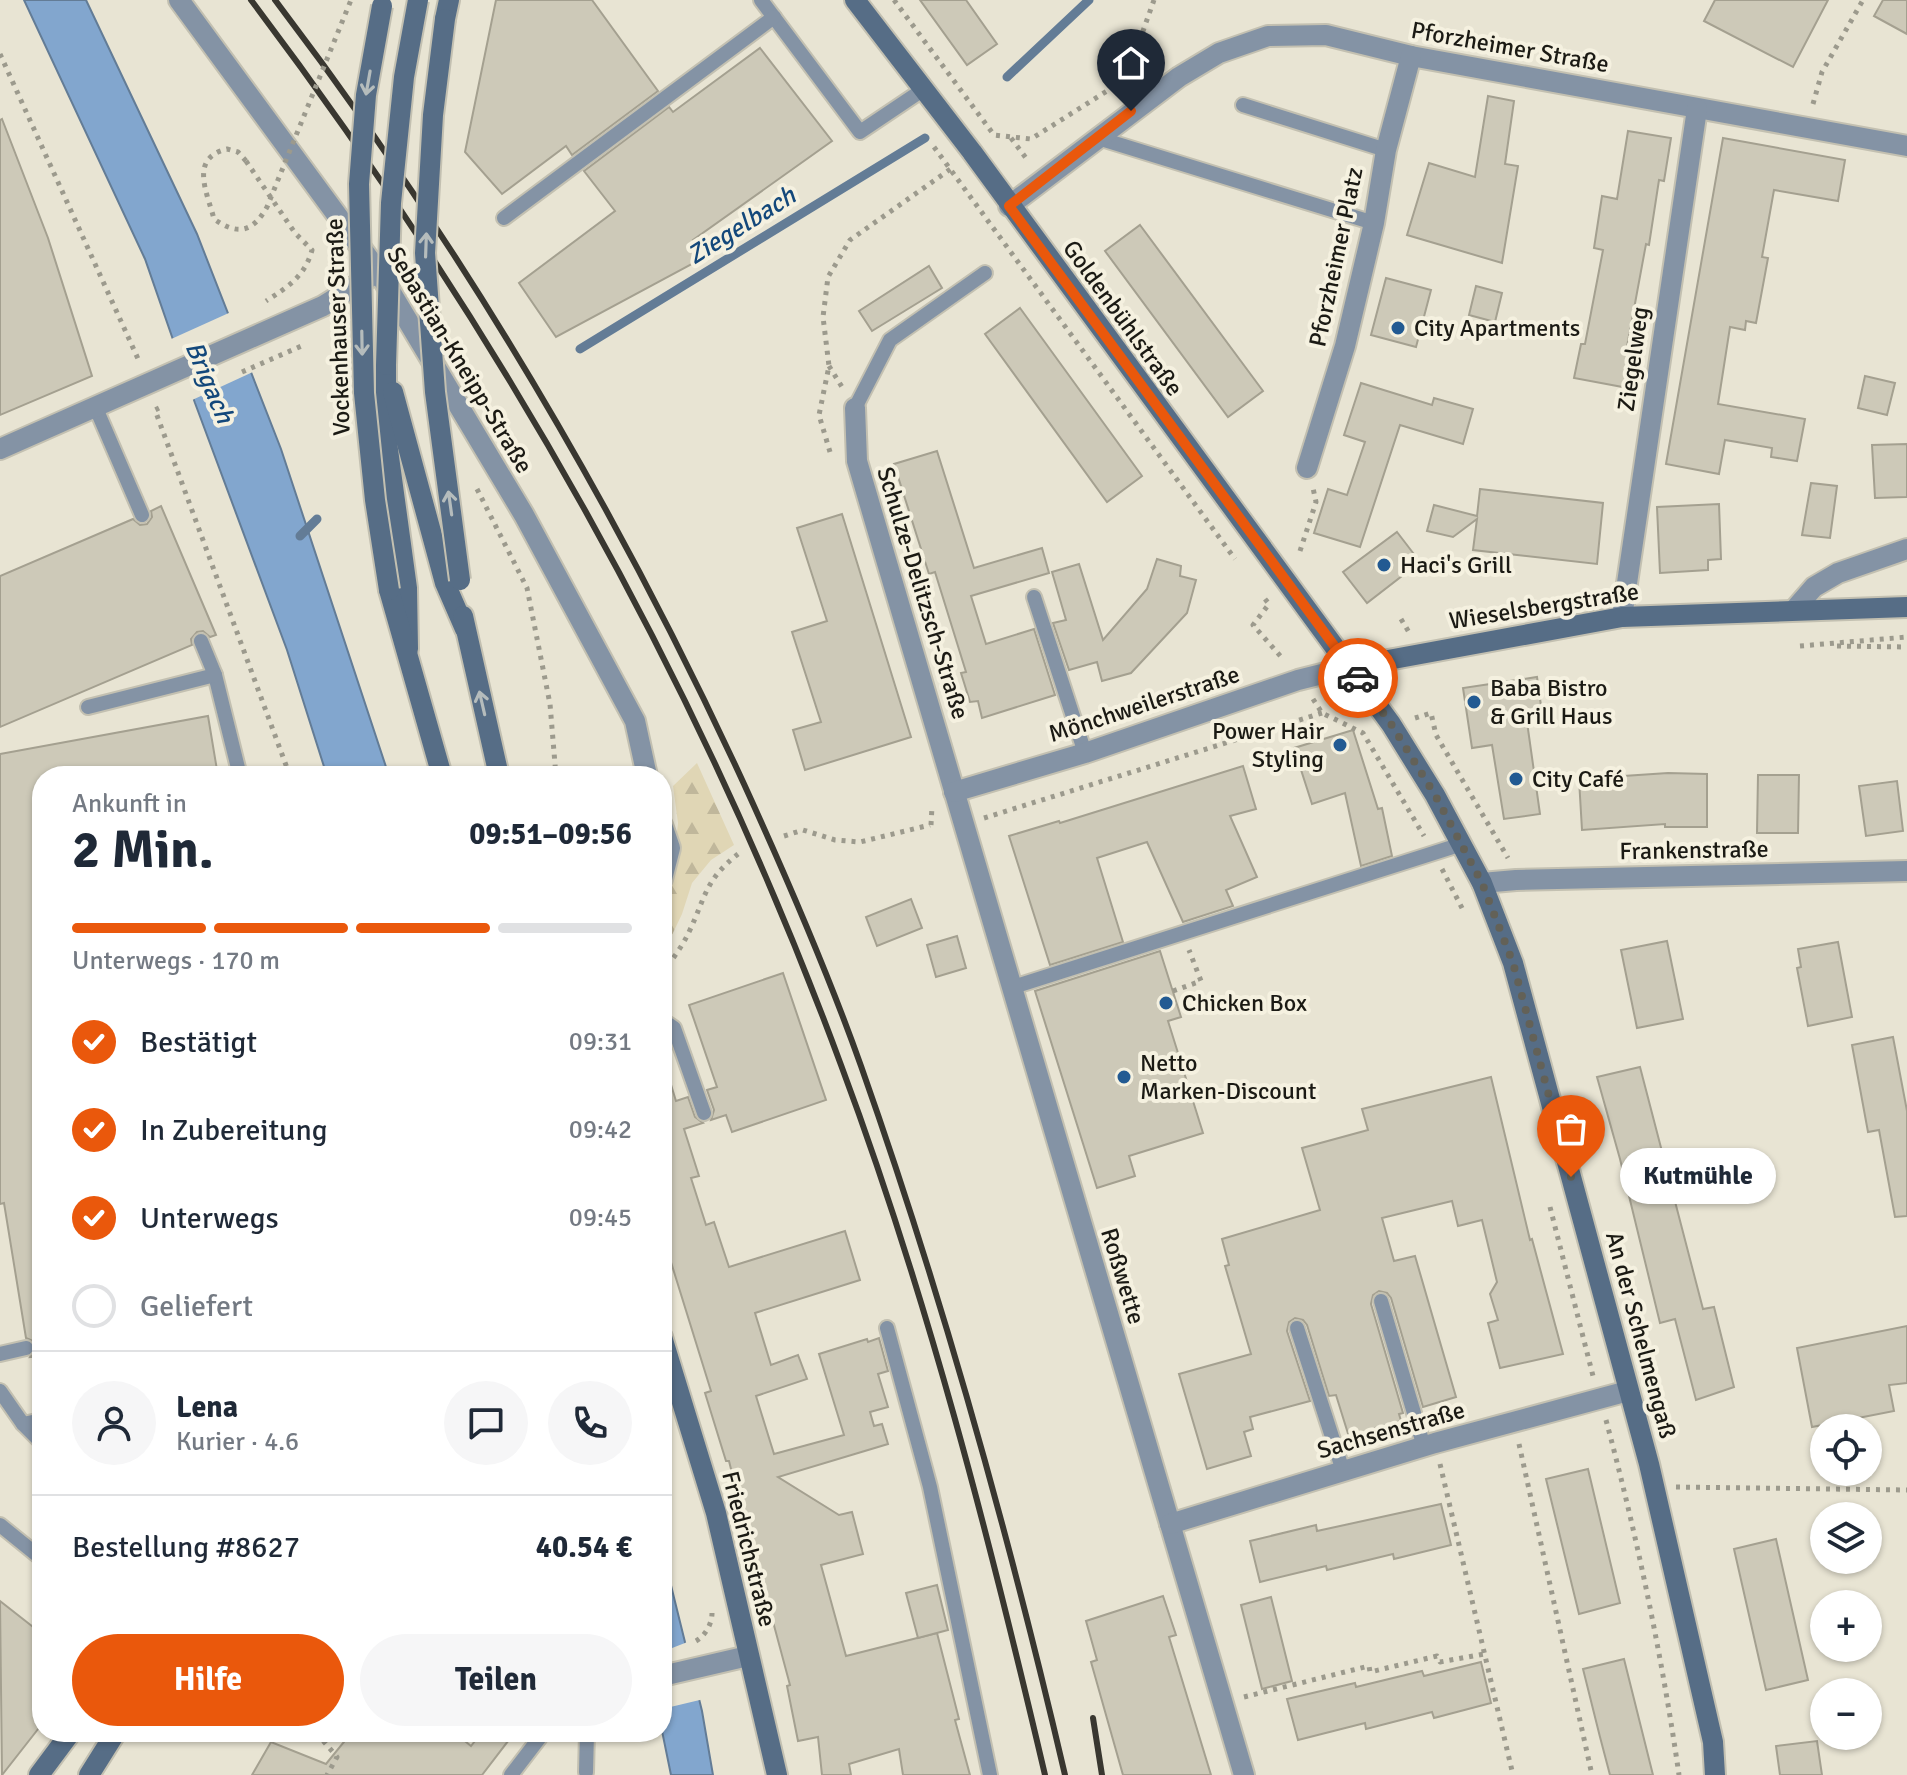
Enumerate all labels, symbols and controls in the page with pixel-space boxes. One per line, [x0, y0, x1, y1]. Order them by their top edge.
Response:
street label: Pforzheimer Straße [1409, 15, 1611, 79]
pin [1097, 29, 1165, 111]
icon: home [1109, 41, 1153, 85]
one-way arrow [360, 70, 375, 95]
street label: Pforzheimer Platz [1302, 164, 1370, 350]
water label: Ziegelbach [681, 179, 803, 272]
street label: Vockenhauser Straße [319, 218, 357, 436]
one-way arrow [418, 232, 434, 258]
street label: Goldenbühlstraße [1056, 234, 1190, 402]
street label: Sebastian-Kneipp-Straße [380, 241, 540, 479]
street label: Ziegelweg [1611, 305, 1655, 413]
place label: City Apartments [1414, 313, 1580, 343]
marker: City Apartments [1389, 319, 1407, 337]
one-way arrow [355, 329, 370, 356]
water label: Brigach [178, 337, 241, 429]
street label: Schulze-Delitzsch-Straße [870, 463, 976, 723]
one-way arrow [442, 491, 457, 516]
place label: Haci's Grill [1400, 550, 1512, 580]
marker: Haci's Grill [1375, 556, 1393, 574]
street label: Wieselsbergstraße [1447, 576, 1641, 636]
courier [1318, 638, 1398, 718]
icon: car [1336, 656, 1380, 700]
street label: Mönchweilerstraße [1045, 659, 1243, 749]
place label: Baba Bistro & Grill Haus [1490, 673, 1613, 731]
one-way arrow [473, 690, 488, 716]
marker: Baba Bistro & Grill Haus [1465, 693, 1483, 711]
place label: Power Hair Styling [1212, 716, 1324, 774]
marker: Power Hair Styling [1331, 736, 1349, 754]
place label: City Café [1532, 764, 1624, 794]
marker: City Café [1507, 770, 1525, 788]
text: Ankunft in [72, 788, 187, 820]
text: 09:51–09:56 [469, 816, 632, 853]
text: 2 Min. [72, 818, 214, 882]
street label: Frankenstraße [1619, 834, 1769, 866]
text: Unterwegs · 170 m [72, 945, 280, 977]
place label: Chicken Box [1182, 988, 1307, 1018]
marker: Chicken Box [1157, 994, 1175, 1012]
icon: check [72, 1020, 116, 1064]
text: Bestätigt [140, 1024, 257, 1061]
text: 09:31 [569, 1026, 632, 1058]
place label: Netto Marken-Discount [1140, 1048, 1316, 1106]
marker: Netto Marken-Discount [1115, 1068, 1133, 1086]
pin [1537, 1095, 1605, 1177]
icon: bag [1549, 1107, 1593, 1151]
icon: check [72, 1108, 116, 1152]
text: In Zubereitung [140, 1112, 328, 1149]
text: 09:42 [569, 1114, 632, 1146]
callout: Kutmühle [1619, 1149, 1775, 1205]
text: Kutmühle [1643, 1160, 1753, 1192]
icon: check [72, 1196, 116, 1240]
text: Unterwegs [140, 1200, 279, 1237]
text: 09:45 [569, 1202, 632, 1234]
street label: Roßwette [1094, 1224, 1152, 1328]
street label: An der Schelmengaß [1599, 1228, 1683, 1442]
text: Geliefert [140, 1288, 253, 1325]
button: person [72, 1381, 156, 1465]
button: chat [444, 1381, 528, 1465]
button: phone [548, 1381, 632, 1465]
text: Lena [176, 1389, 238, 1426]
street label: Sachsenstraße [1314, 1395, 1468, 1465]
map controls [1810, 1414, 1882, 1750]
button: locate [1810, 1414, 1882, 1486]
text: Kurier · 4.6 [176, 1426, 299, 1458]
street label: Friedrichstraße [715, 1468, 783, 1630]
button: layers [1810, 1502, 1882, 1574]
text: Bestellung #8627 [72, 1529, 300, 1566]
text: 40.54 € [536, 1529, 632, 1566]
button: + [1810, 1590, 1882, 1662]
button: Hilfe [72, 1634, 344, 1726]
button: Teilen [360, 1634, 632, 1726]
button: − [1810, 1678, 1882, 1750]

